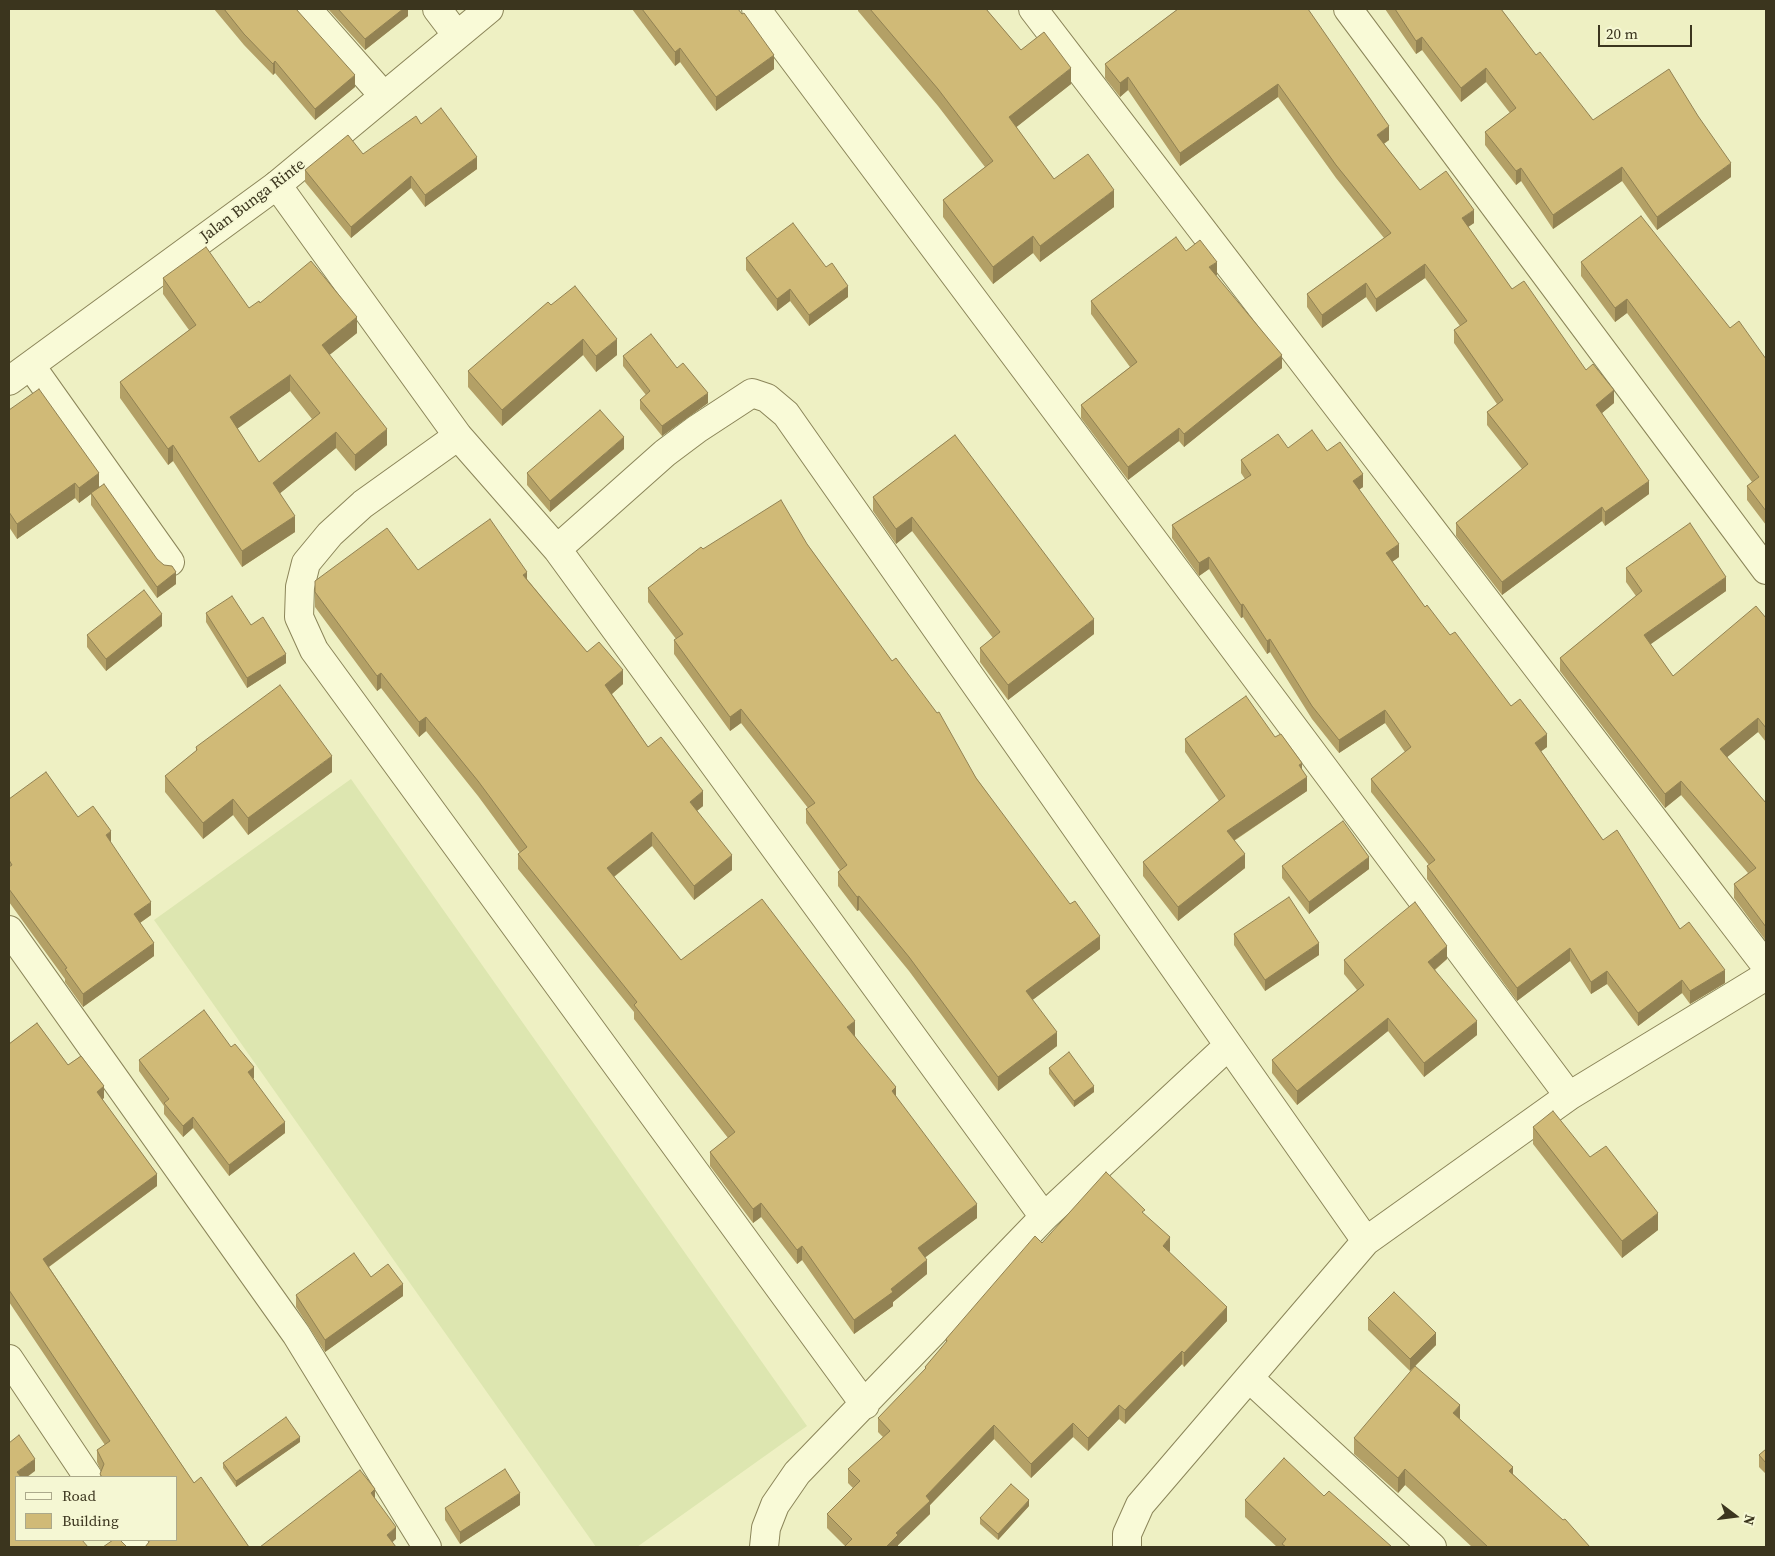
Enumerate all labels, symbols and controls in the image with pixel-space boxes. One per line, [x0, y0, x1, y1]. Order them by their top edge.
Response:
scale bar [1600, 15, 1694, 47]
text: 20 m [1606, 23, 1638, 44]
street label: Jalan Bunga Rinte [197, 155, 309, 247]
legend [15, 1476, 178, 1541]
text: Road [62, 1485, 96, 1506]
north arrow [1710, 1491, 1760, 1541]
text: Building [62, 1510, 119, 1531]
text: N [1739, 1512, 1760, 1527]

